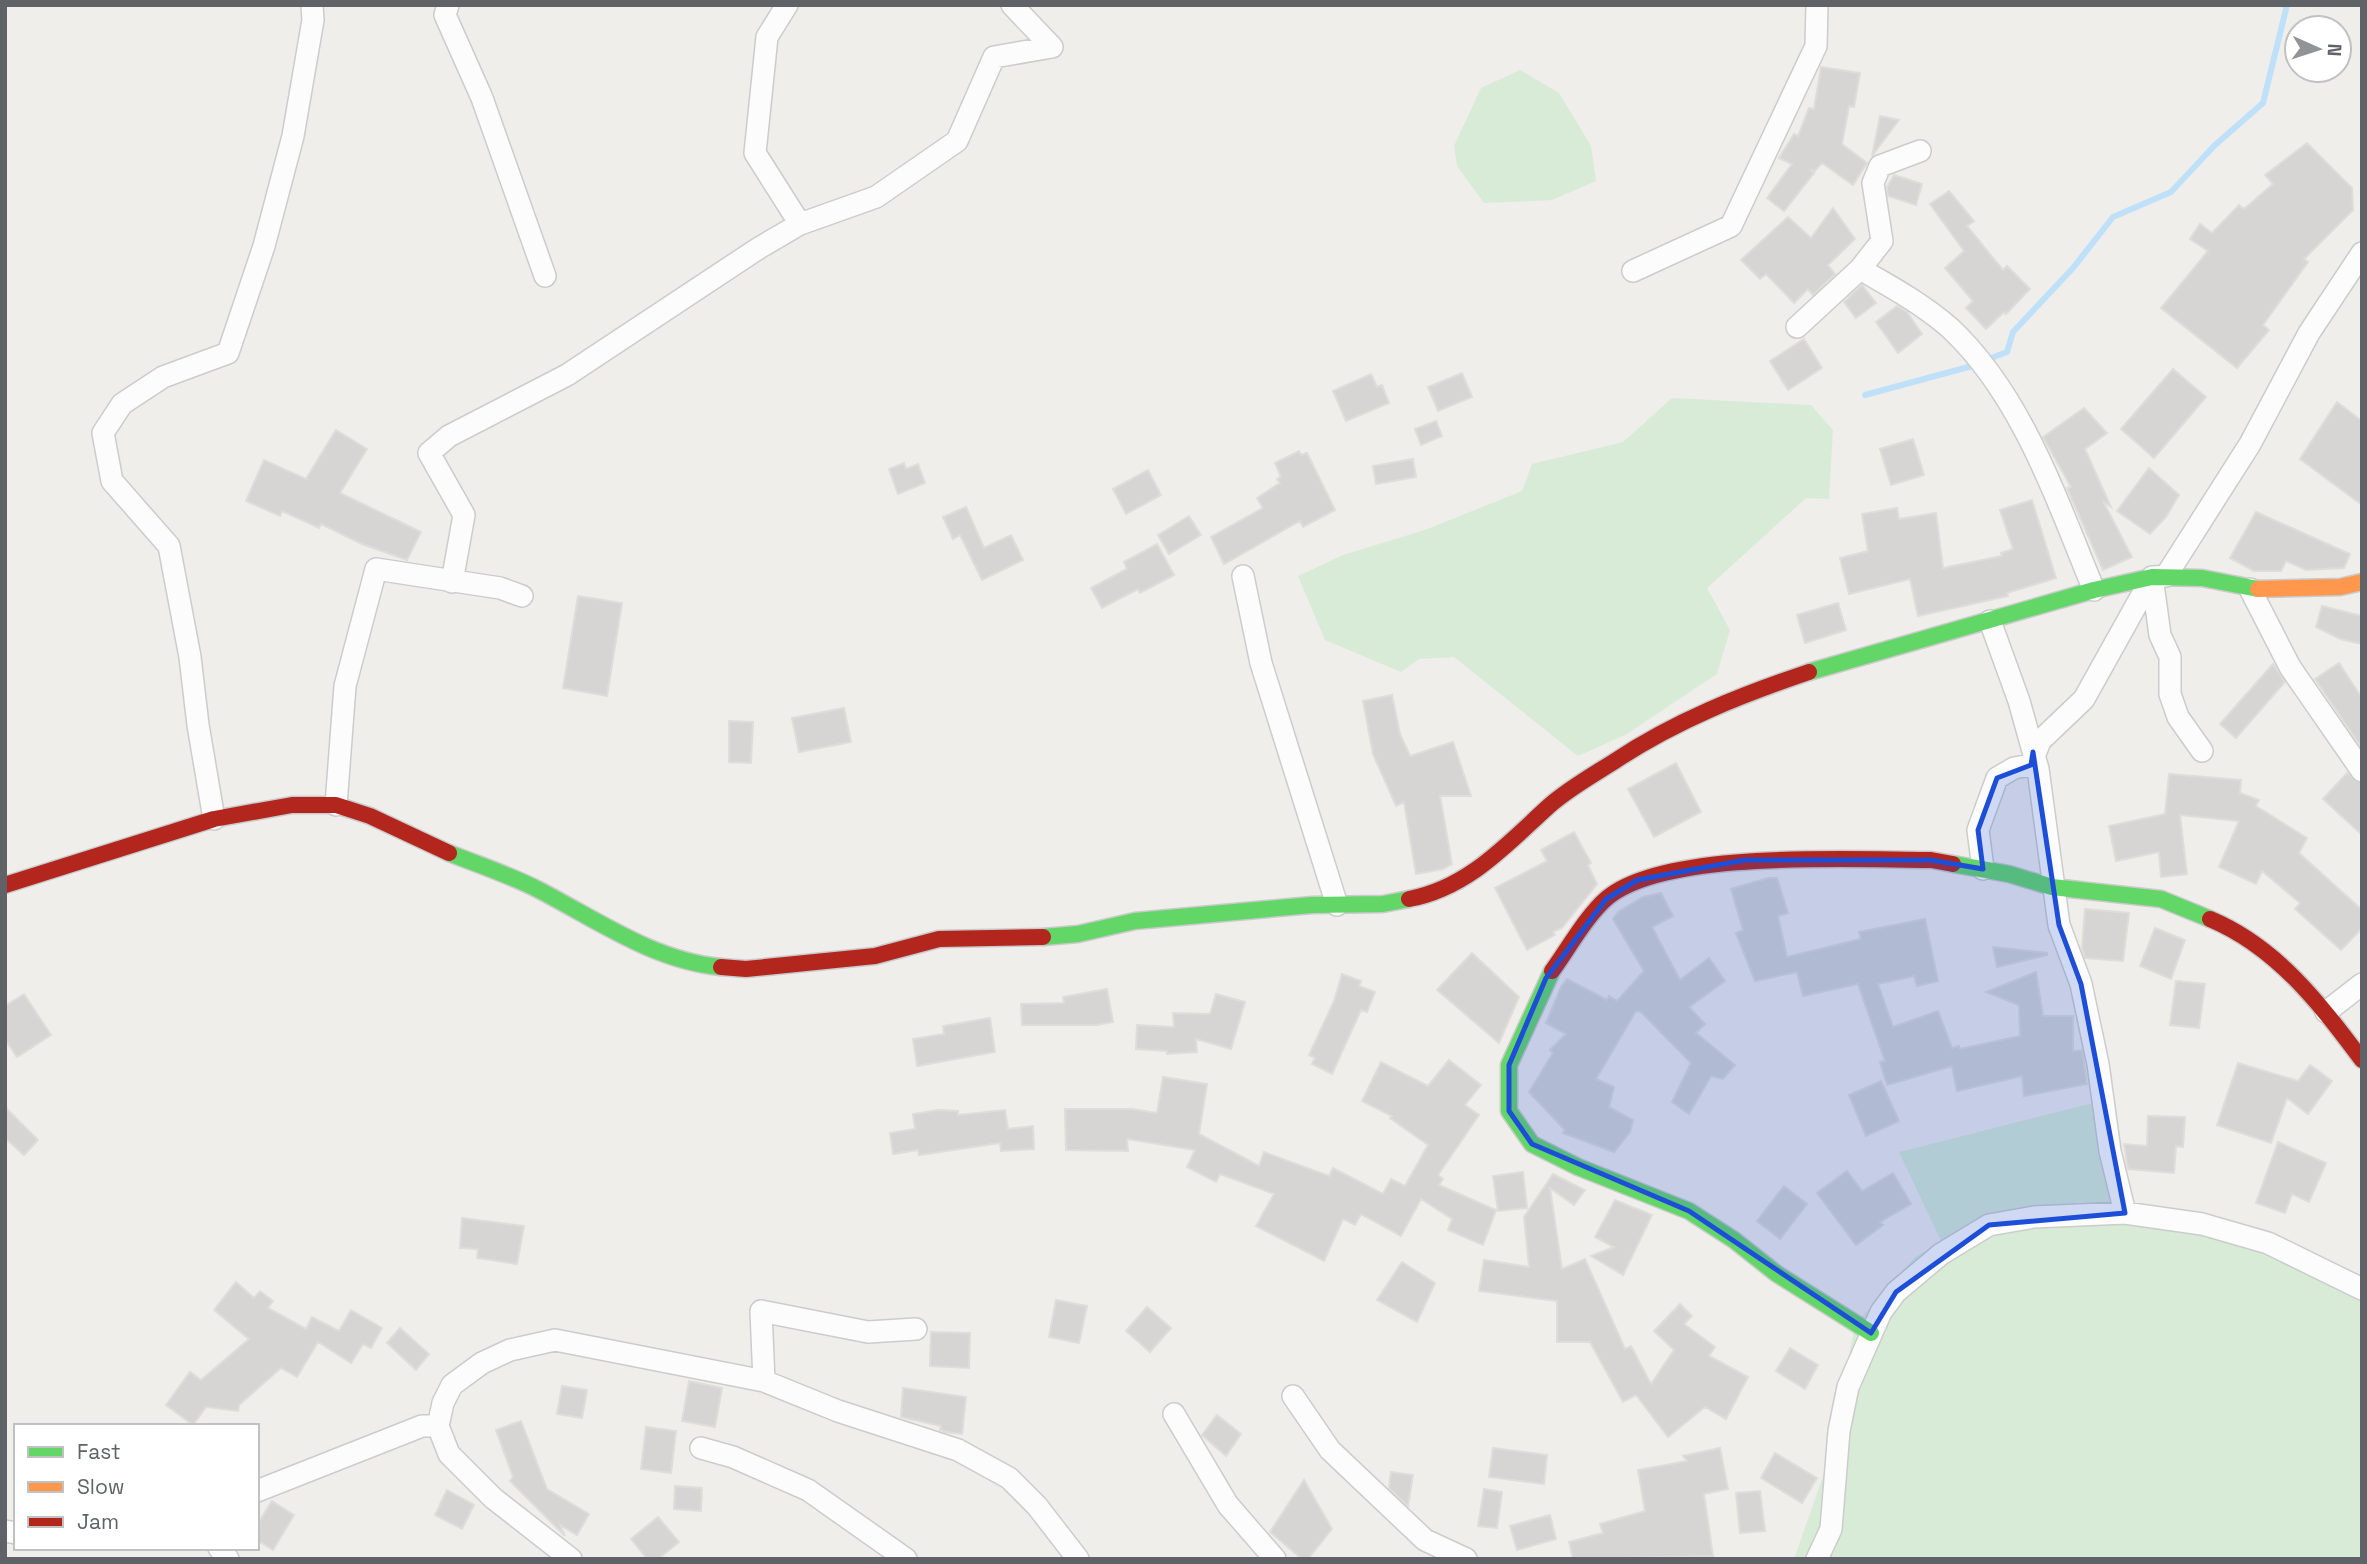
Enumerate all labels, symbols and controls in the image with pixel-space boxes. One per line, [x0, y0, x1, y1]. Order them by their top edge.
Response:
north arrow [2283, 14, 2353, 84]
text: N [2322, 43, 2347, 57]
legend [14, 1424, 259, 1550]
text: Fast [77, 1438, 121, 1465]
text: Slow [77, 1473, 125, 1500]
text: Jam [77, 1508, 119, 1535]

